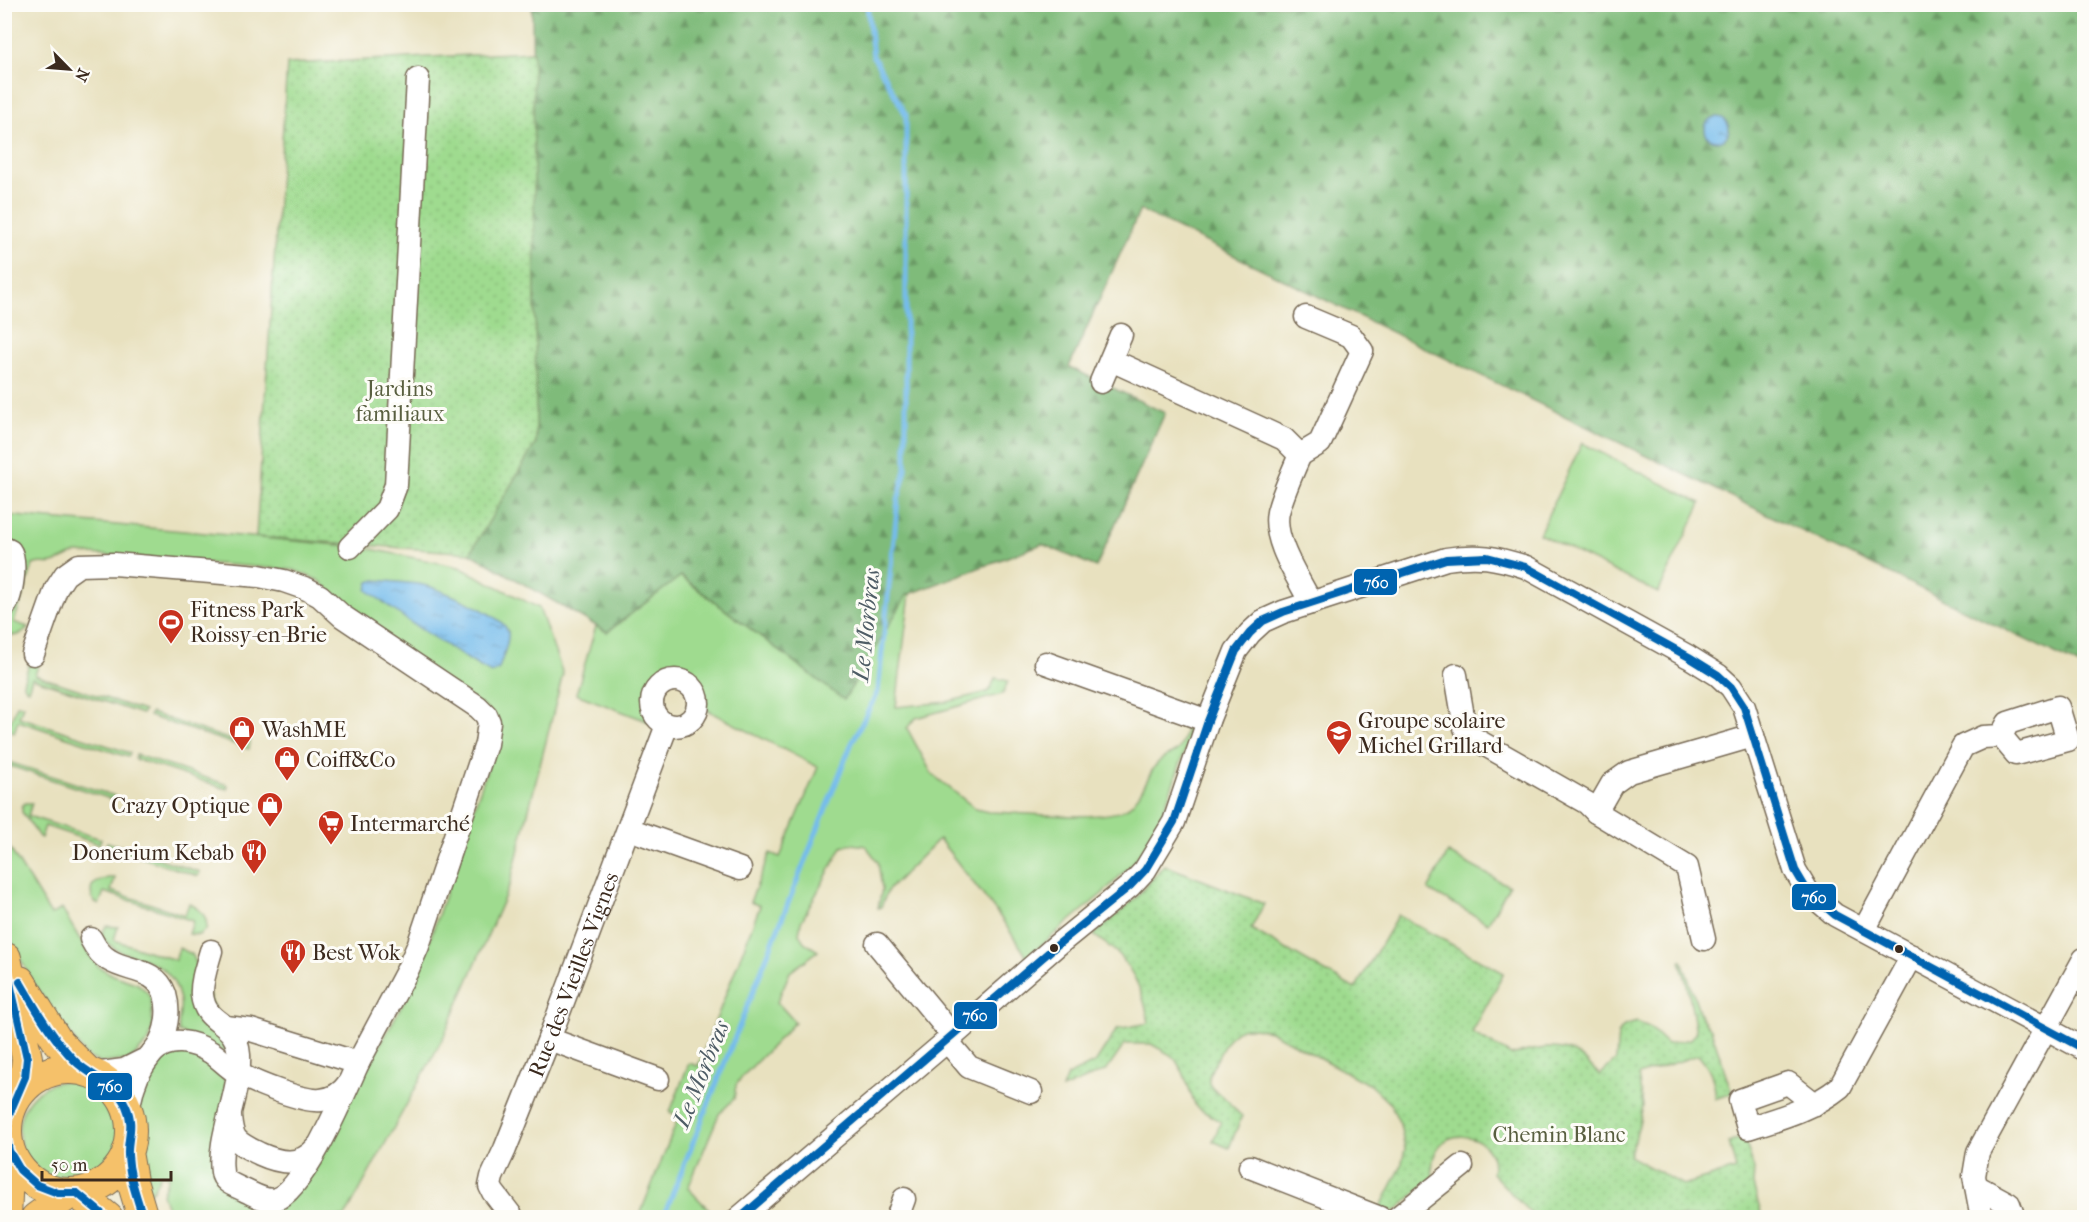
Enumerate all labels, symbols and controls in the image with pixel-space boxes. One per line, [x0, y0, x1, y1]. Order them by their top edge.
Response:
north arrow [39, 39, 99, 99]
text: N [71, 66, 93, 85]
park label: Jardins familiaux [356, 376, 445, 427]
water label: Le Morbras [846, 567, 886, 685]
line badge: 760 [1353, 568, 1398, 596]
text: 760 [1362, 573, 1389, 592]
place label: Fitness Park Roissy-en-Brie [190, 597, 327, 648]
sports icon: Fitness Park Roissy-en-Brie [156, 607, 186, 645]
place label: Groupe scolaire Michel Grillard [1358, 708, 1506, 759]
shop icon: WashME [227, 714, 257, 752]
place label: WashME [261, 717, 346, 743]
school or university icon: Groupe scolaire Michel Grillard [1324, 718, 1354, 756]
shop icon: Coiff&Co [272, 744, 302, 782]
place label: Coiff&Co [306, 747, 395, 773]
shop icon: Crazy Optique [255, 790, 285, 828]
place label: Crazy Optique [111, 793, 250, 819]
supermarket icon: Intermarché [316, 808, 346, 846]
place label: Intermarché [350, 811, 470, 837]
restaurant icon: Donerium Kebab [239, 837, 269, 875]
place label: Donerium Kebab [72, 840, 234, 866]
street label: Rue des Vieilles Vignes [523, 869, 625, 1081]
line badge: 760 [1791, 883, 1837, 911]
text: 760 [1800, 888, 1827, 907]
restaurant icon: Best Wok [278, 937, 308, 975]
place label: Best Wok [312, 940, 401, 966]
unlabelled marker [1048, 942, 1060, 954]
unlabelled marker [1893, 943, 1905, 955]
line badge: 760 [953, 1001, 998, 1030]
text: 760 [961, 1006, 988, 1025]
water label: Le Morbras [666, 1016, 735, 1133]
line badge: 760 [87, 1072, 133, 1101]
text: 760 [96, 1077, 123, 1096]
park label: Chemin Blanc [1492, 1122, 1626, 1148]
scale bar [42, 1144, 171, 1182]
text: 50 m [51, 1155, 88, 1176]

